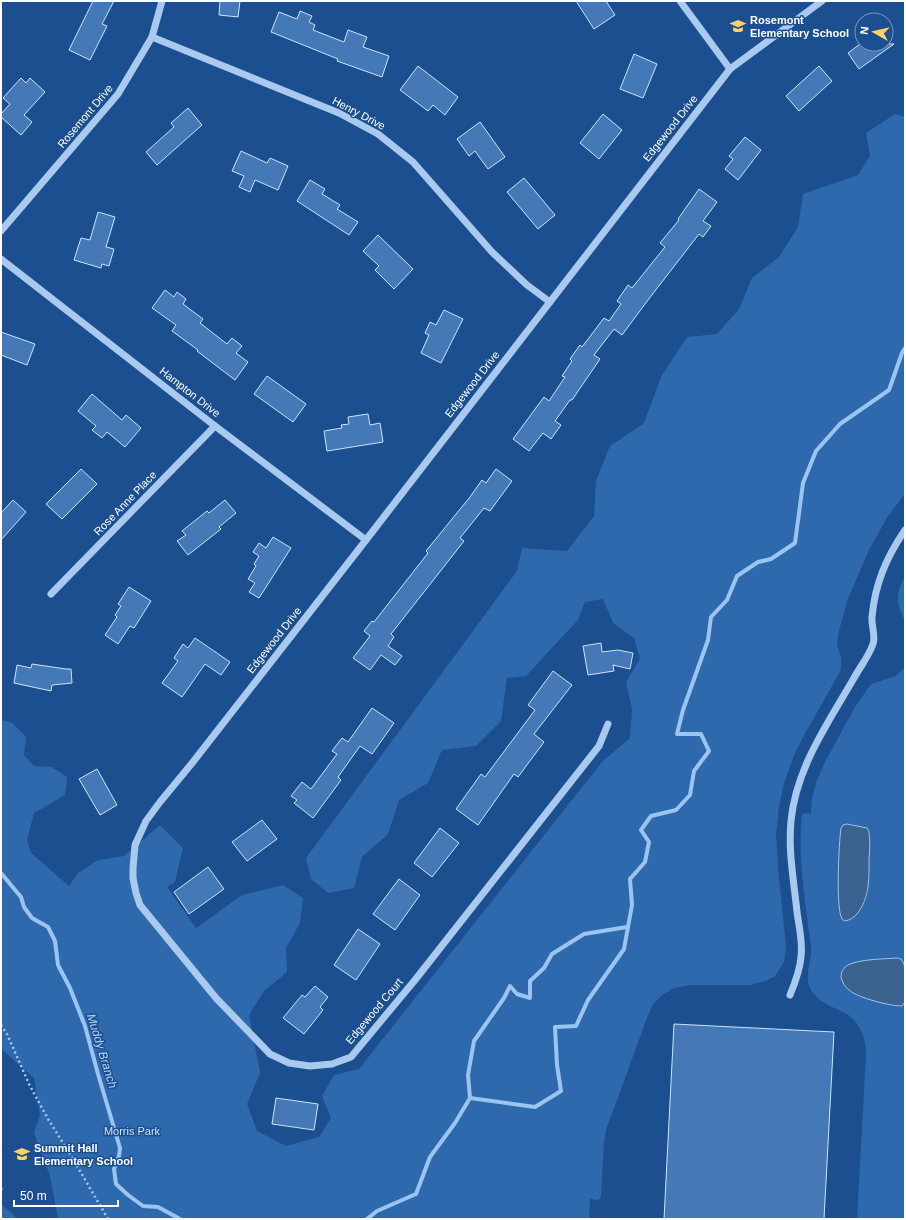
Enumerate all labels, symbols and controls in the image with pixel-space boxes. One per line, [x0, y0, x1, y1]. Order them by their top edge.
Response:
north arrow [854, 12, 894, 52]
place label: Rosemont Elementary School [750, 14, 849, 39]
school or university icon: Rosemont Elementary School [729, 17, 747, 35]
text: N [858, 26, 871, 35]
street label: Rosemont Drive [55, 82, 115, 150]
street label: Edgewood Drive [640, 93, 700, 163]
street label: Henry Drive [331, 94, 387, 132]
street label: Edgewood Drive [442, 349, 502, 419]
street label: Hampton Drive [157, 365, 223, 419]
street label: Rose Anne Place [91, 468, 159, 538]
street label: Edgewood Drive [244, 605, 304, 675]
street label: Edgewood Court [343, 976, 405, 1046]
water label: Muddy Branch [84, 1012, 120, 1090]
park label: Morris Park [104, 1125, 161, 1137]
place label: Summit Hall Elementary School [34, 1142, 133, 1167]
school or university icon: Summit Hall Elementary School [13, 1145, 31, 1163]
scale bar [14, 1182, 118, 1208]
text: 50 m [20, 1189, 47, 1203]

